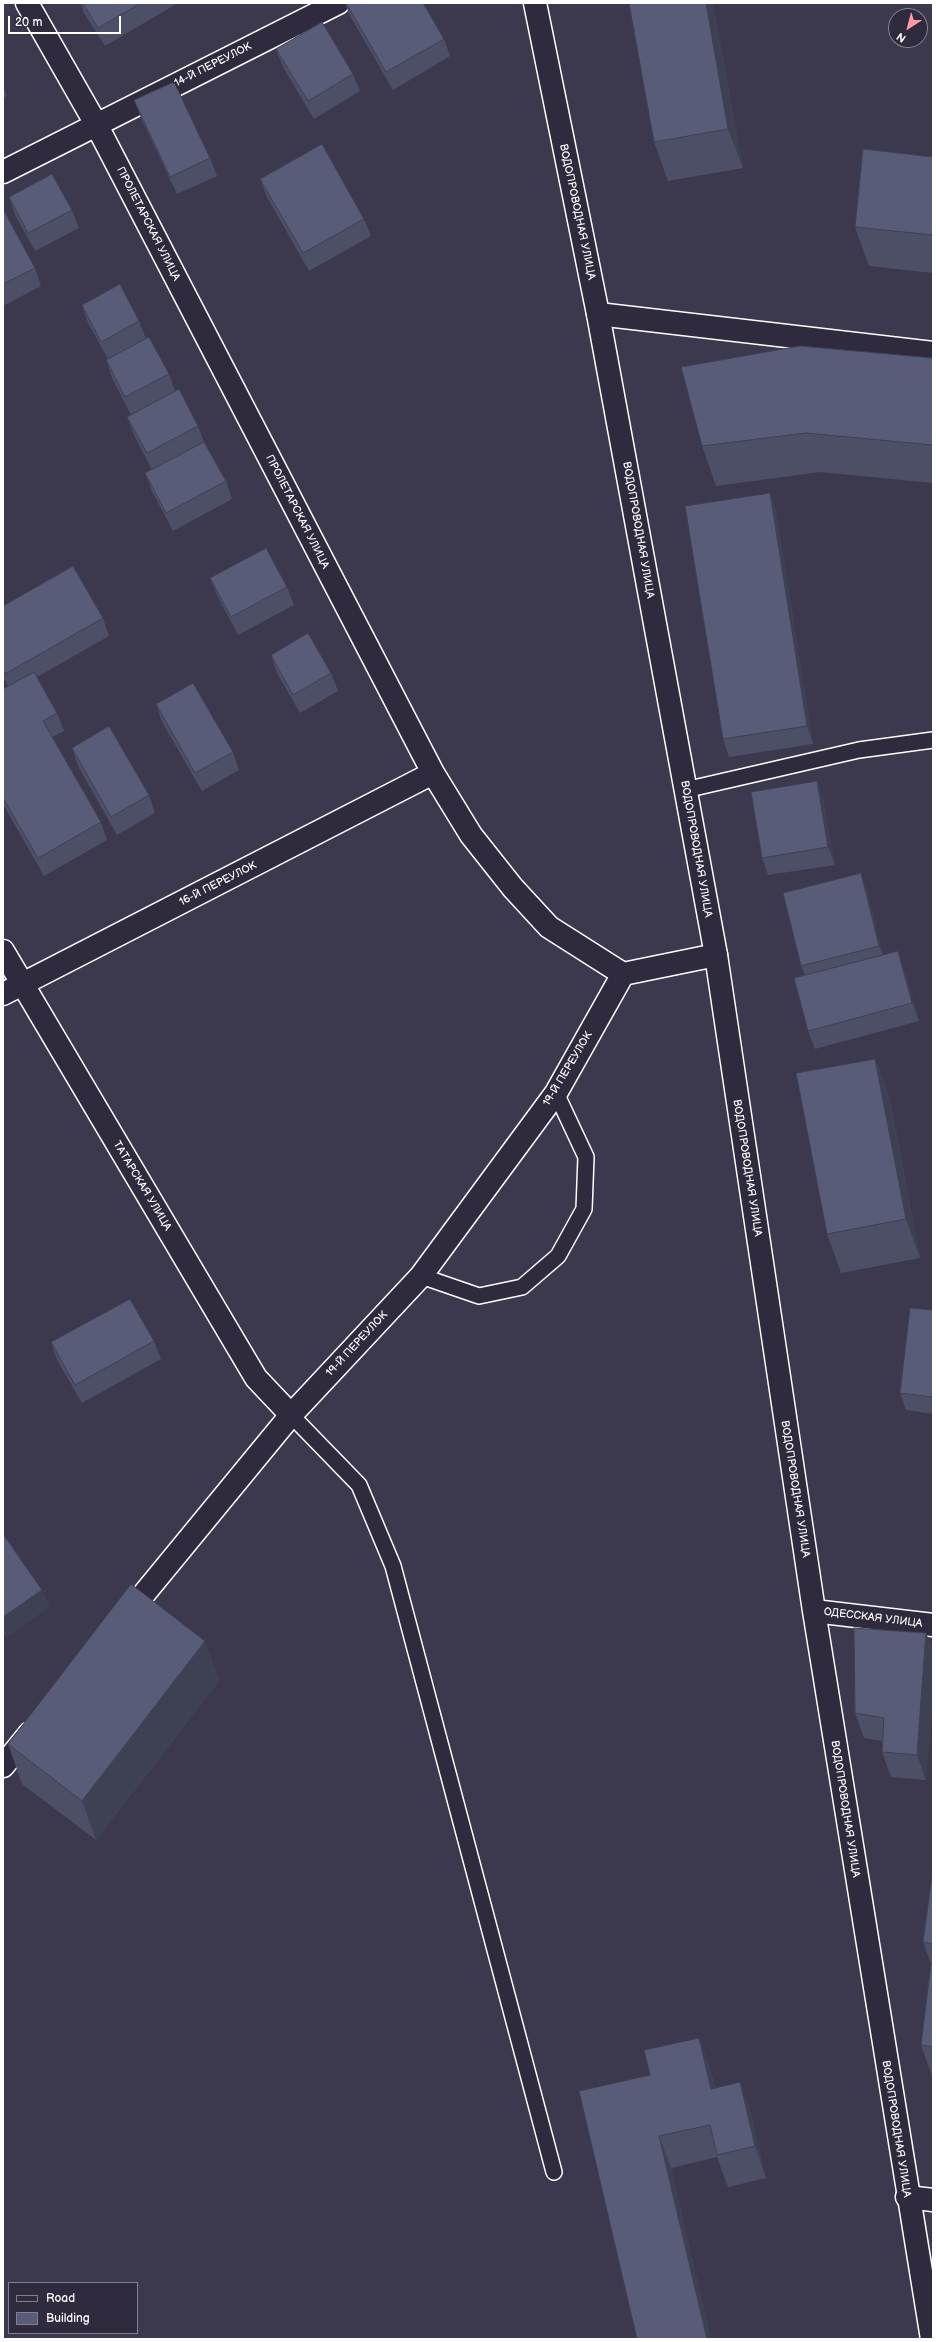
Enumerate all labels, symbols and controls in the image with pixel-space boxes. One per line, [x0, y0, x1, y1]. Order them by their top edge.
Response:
scale bar [10, 8, 123, 34]
north arrow [888, 8, 928, 48]
text: 20 m [15, 15, 42, 30]
text: N [894, 30, 908, 45]
street label: 14-Й ПЕРЕУЛОК [172, 40, 254, 90]
street label: ВОДОПРОВОДНАЯ УЛИЦА [556, 143, 598, 281]
street label: ПРОЛЕТАРСКАЯ УЛИЦА [113, 165, 183, 283]
street label: ПРОЛЕТАРСКАЯ УЛИЦА [262, 453, 332, 571]
street label: ВОДОПРОВОДНАЯ УЛИЦА [619, 461, 657, 599]
street label: ВОДОПРОВОДНАЯ УЛИЦА [677, 780, 715, 918]
street label: 16-Й ПЕРЕУЛОК [177, 859, 259, 909]
street label: 19-Й ПЕРЕУЛОК [541, 1029, 595, 1109]
street label: ВОДОПРОВОДНАЯ УЛИЦА [730, 1099, 764, 1237]
street label: ТАТАРСКАЯ УЛИЦА [110, 1139, 174, 1233]
street label: 19-Й ПЕРЕУЛОК [323, 1309, 391, 1379]
street label: ВОДОПРОВОДНАЯ УЛИЦА [778, 1420, 812, 1558]
street label: ОДЕССКАЯ УЛИЦА [823, 1605, 923, 1631]
street label: ВОДОПРОВОДНАЯ УЛИЦА [828, 1740, 862, 1878]
street label: ВОДОПРОВОДНАЯ УЛИЦА [879, 2060, 913, 2198]
legend [8, 2282, 138, 2334]
text: Road [46, 2291, 75, 2306]
text: Building [46, 2311, 90, 2326]

